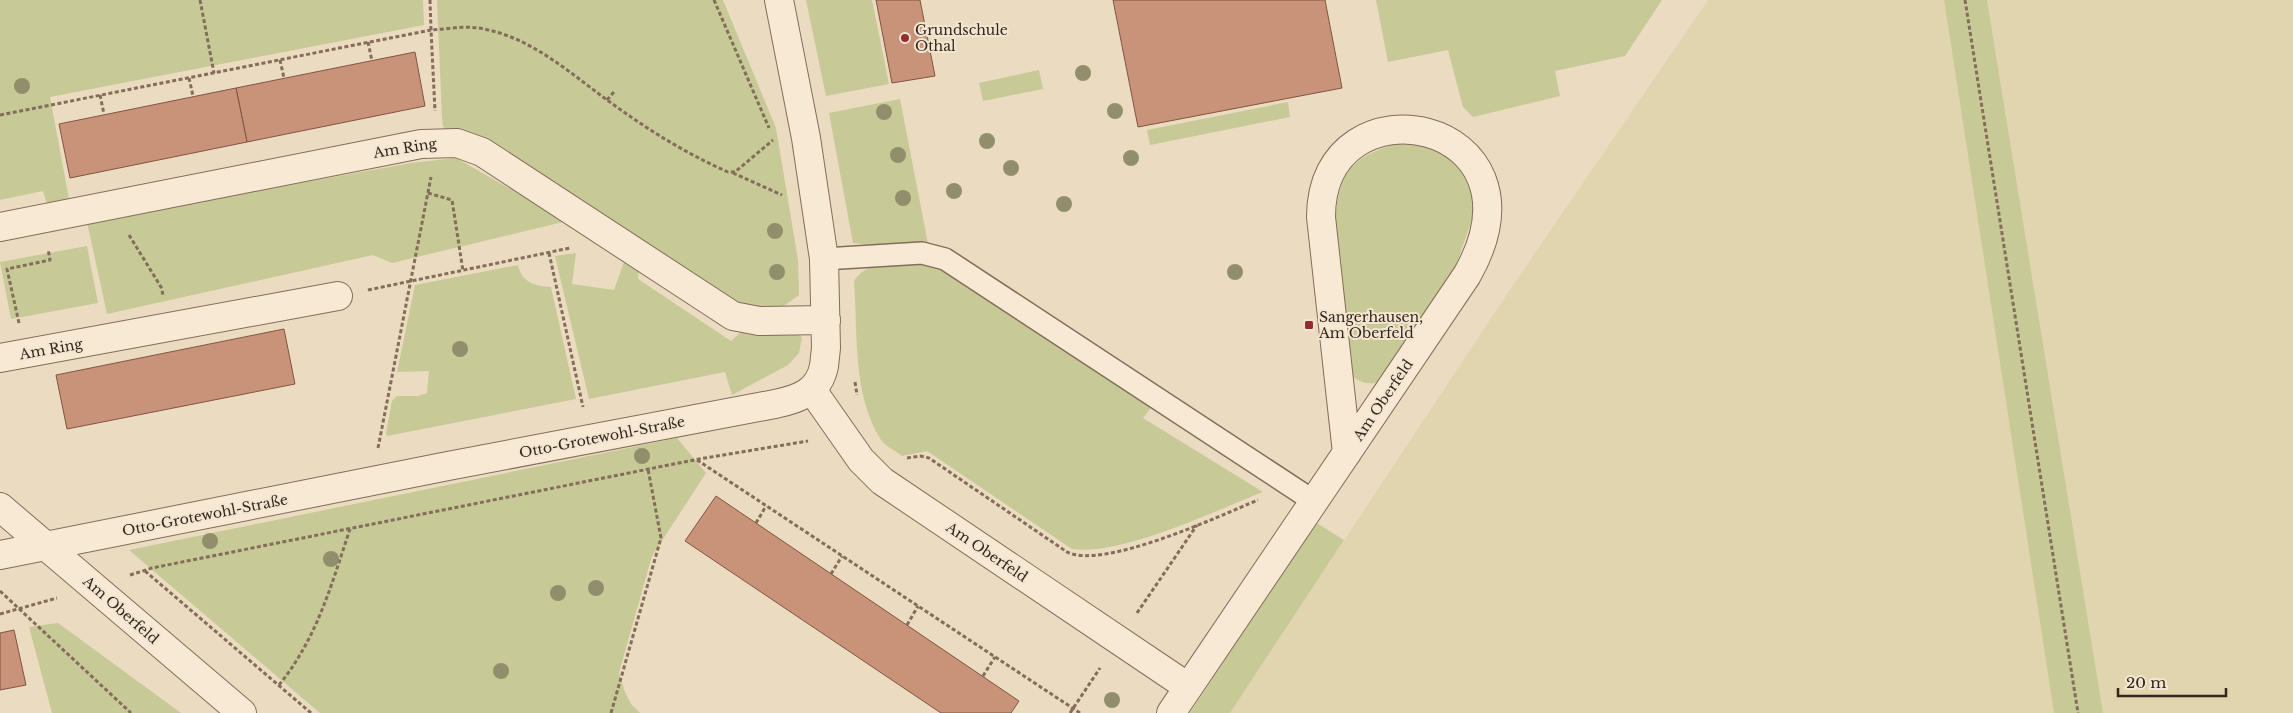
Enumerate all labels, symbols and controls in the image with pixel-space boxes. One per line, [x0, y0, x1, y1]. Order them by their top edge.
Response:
place label: Grundschule Othal [915, 21, 1008, 55]
marker: Grundschule Othal [899, 32, 911, 44]
street label: Am Ring [371, 134, 438, 162]
place label: Sangerhausen, Am Oberfeld [1318, 308, 1423, 342]
marker: Sangerhausen, Am Oberfeld [1303, 319, 1315, 331]
street label: Am Ring [17, 335, 85, 364]
street label: Am Oberfeld [1349, 355, 1417, 445]
street label: Otto-Grotewohl-Straße [518, 412, 686, 462]
street label: Otto-Grotewohl-Straße [121, 490, 289, 540]
street label: Am Oberfeld [942, 518, 1032, 586]
street label: Am Oberfeld [79, 572, 163, 648]
scale bar [2118, 666, 2226, 698]
text: 20 m [2126, 673, 2166, 692]

